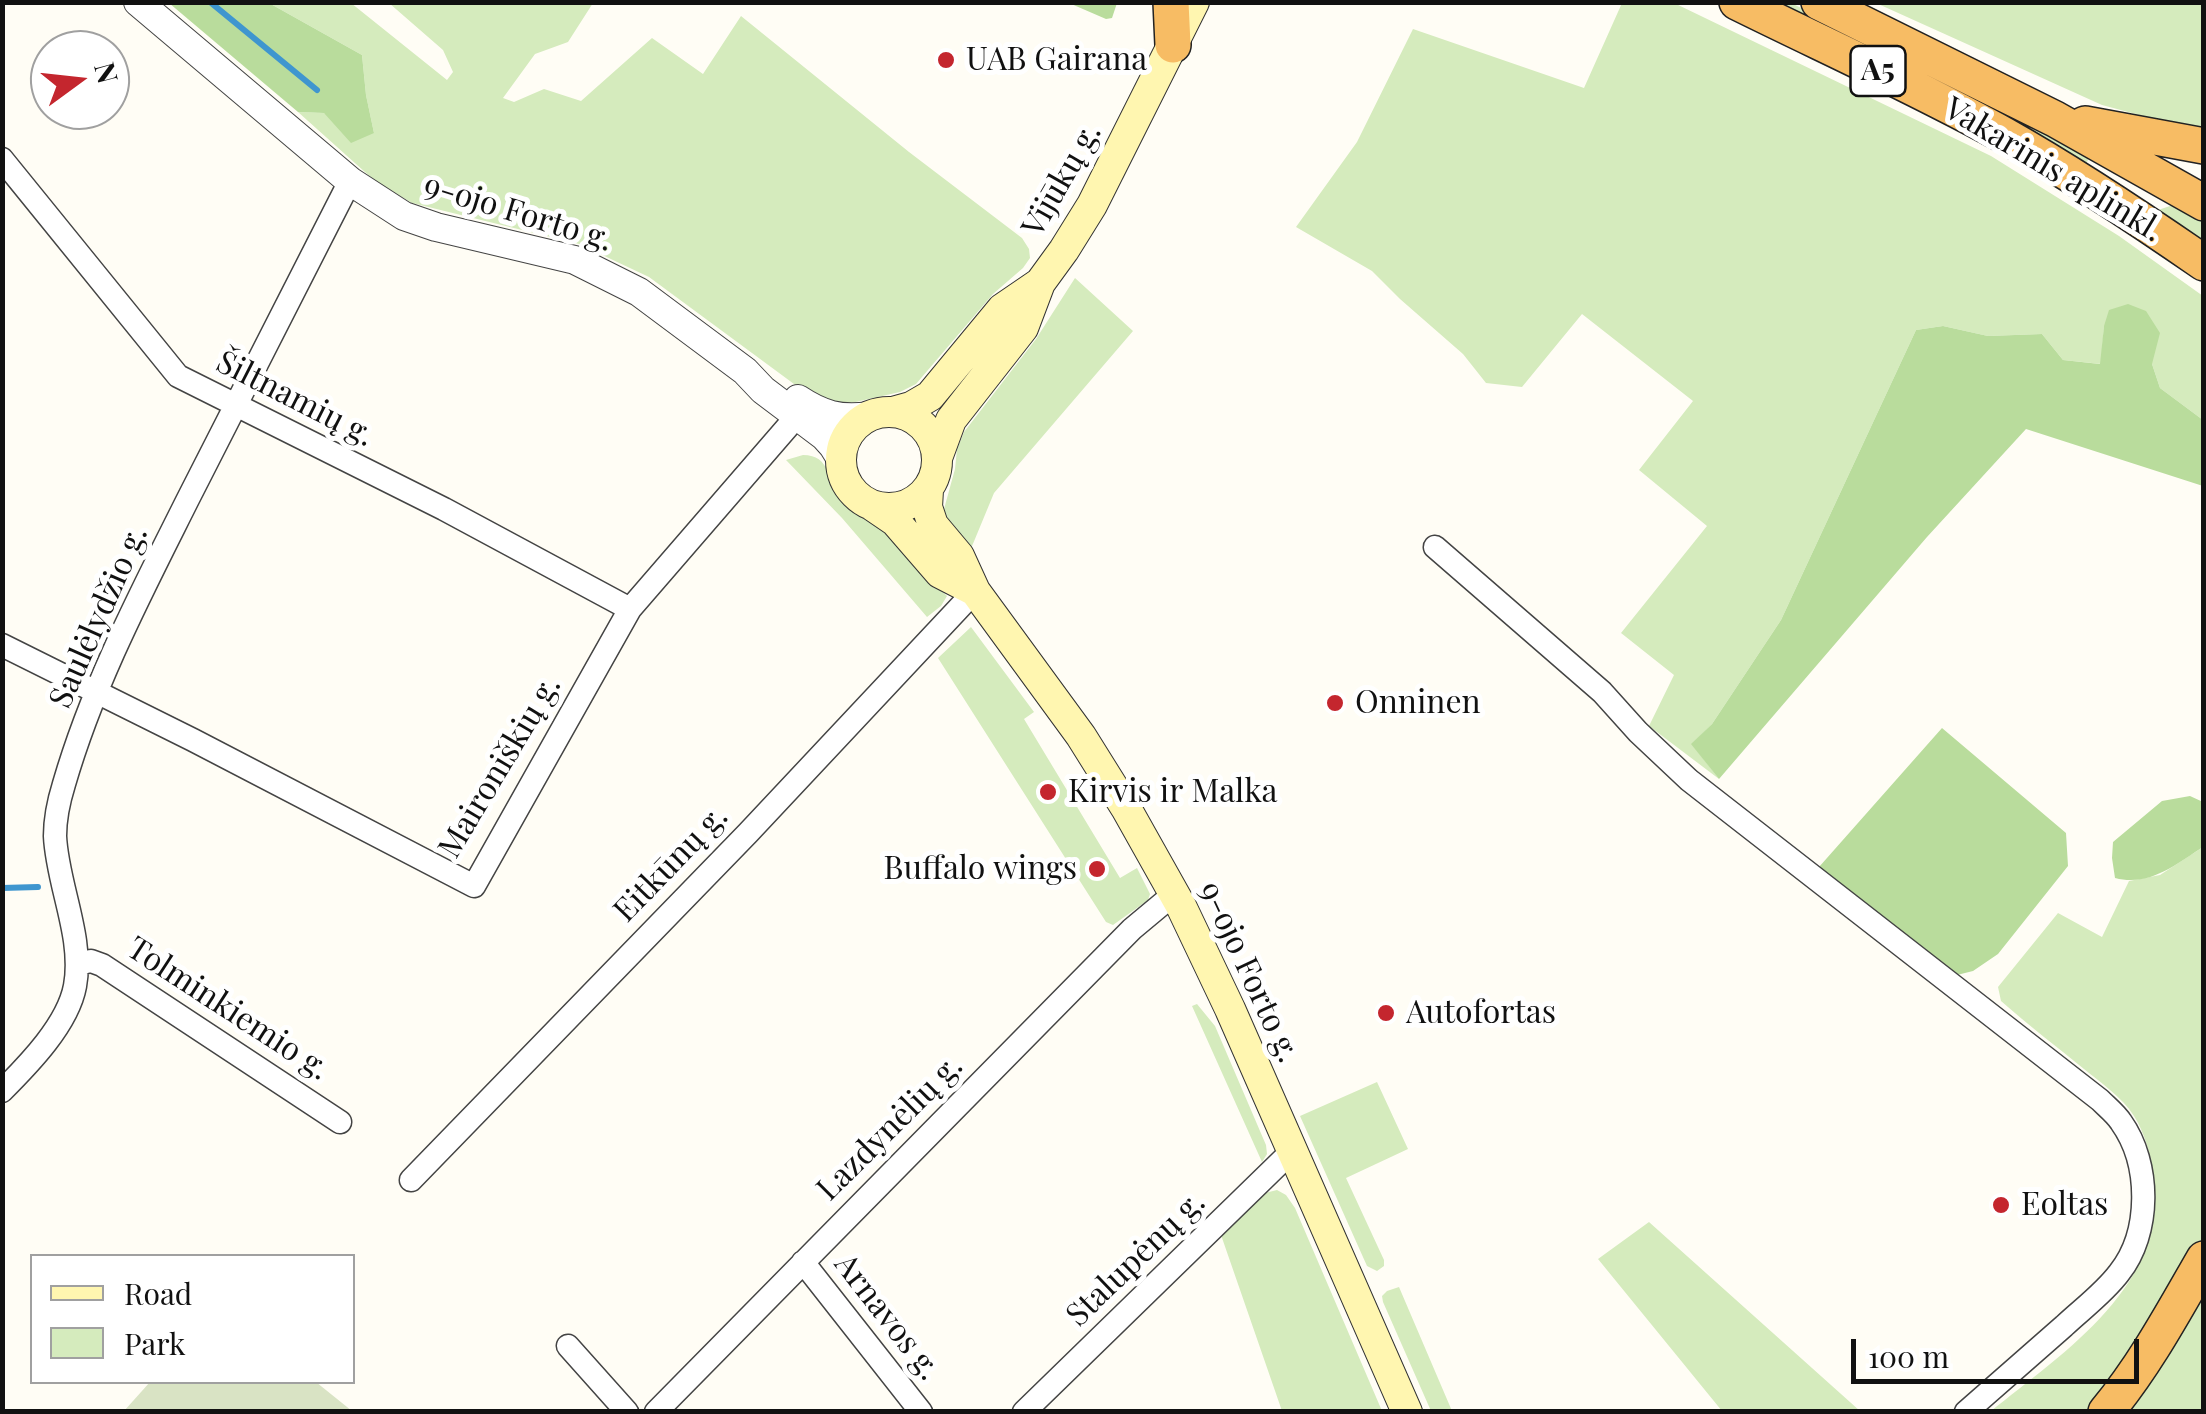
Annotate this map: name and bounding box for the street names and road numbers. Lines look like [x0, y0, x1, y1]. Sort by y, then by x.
road number: A5 [1850, 46, 1906, 96]
street label: Vakarinis aplinkl. [1937, 90, 2169, 250]
street label: Vijūkų g. [1014, 116, 1110, 244]
street label: 9-ojo Forto g. [419, 166, 617, 260]
street label: Šiltnamių g. [210, 343, 380, 455]
street label: Saulėlydžio g. [42, 520, 156, 714]
street label: Maironiškių g. [431, 669, 569, 865]
street label: Eitkūnų g. [606, 798, 736, 930]
street label: 9-ojo Forto g. [1190, 876, 1308, 1068]
street label: Tolminkiemio g. [120, 929, 336, 1089]
street label: Lazdynėlių g. [809, 1047, 971, 1209]
street label: Stalupėnų g. [1059, 1183, 1213, 1335]
street label: Arnavos g. [826, 1246, 948, 1388]

